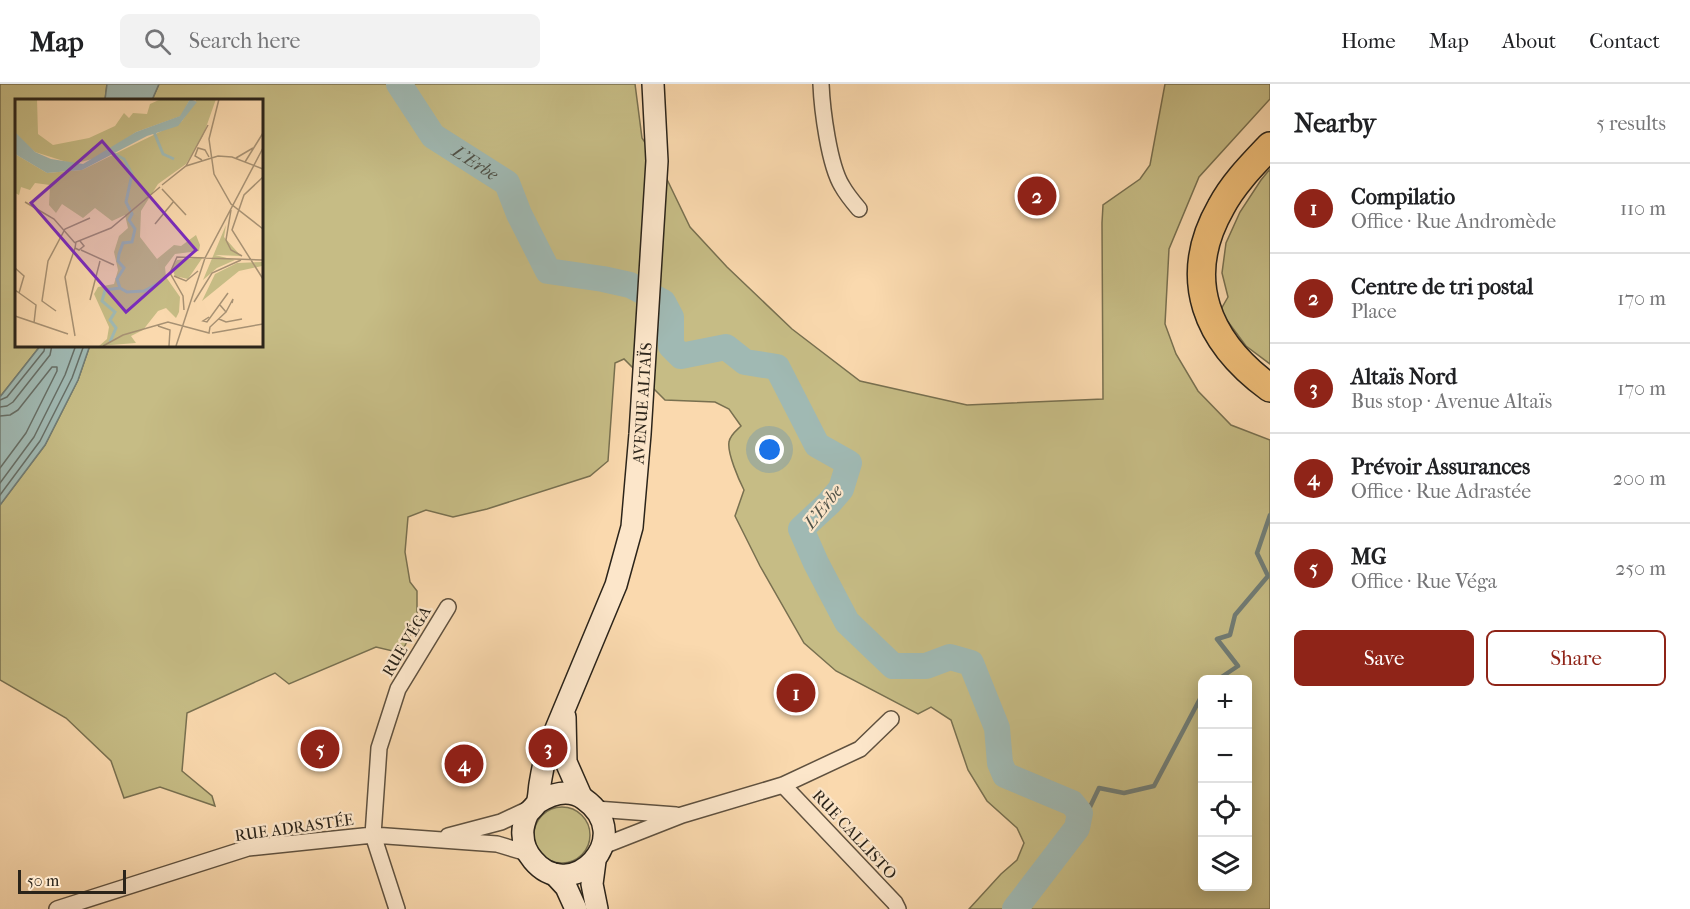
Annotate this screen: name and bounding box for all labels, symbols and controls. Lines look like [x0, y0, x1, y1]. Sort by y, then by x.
search box [120, 14, 540, 68]
text: Map [30, 25, 84, 58]
icon: search [141, 25, 174, 58]
text: Search here [189, 28, 300, 54]
text: Home [1341, 29, 1396, 53]
text: Map [1429, 29, 1469, 53]
text: About [1502, 29, 1556, 53]
text: Contact [1589, 29, 1660, 53]
inset map [15, 99, 262, 346]
text: Nearby [1294, 108, 1376, 139]
text: 5 results [1596, 112, 1666, 135]
water label: L'Erbe [447, 140, 502, 186]
pin: 2 [1018, 174, 1056, 218]
text: Compilatio [1351, 184, 1455, 210]
text: 1 [1310, 197, 1317, 220]
text: 110 m [1620, 197, 1666, 220]
text: Office · Rue Andromède [1351, 210, 1556, 233]
text: Centre de tri postal [1351, 274, 1533, 300]
text: 2 [1308, 287, 1319, 310]
text: 170 m [1617, 287, 1666, 310]
text: Place [1351, 300, 1397, 323]
street label: AVENUE ALTAÏS [628, 342, 656, 466]
text: Altaïs Nord [1351, 364, 1457, 390]
text: 3 [1309, 377, 1318, 400]
text: 170 m [1617, 377, 1666, 400]
text: Bus stop · Avenue Altaïs [1351, 390, 1552, 413]
your location [755, 435, 784, 464]
text: Prévoir Assurances [1351, 454, 1530, 480]
text: 4 [1308, 467, 1319, 490]
text: 200 m [1613, 467, 1666, 490]
text: Office · Rue Adrastée [1351, 480, 1531, 503]
water label: L'Erbe [798, 481, 848, 535]
text: MG [1351, 544, 1386, 570]
text: 5 [1309, 557, 1318, 580]
text: 250 m [1615, 557, 1666, 580]
text: Office · Rue Véga [1351, 570, 1497, 593]
street label: RUE VÉGA [377, 602, 435, 680]
button: Save [1294, 630, 1474, 686]
button: Share [1486, 630, 1666, 686]
pin: 1 [776, 670, 816, 716]
map controls [1198, 675, 1252, 891]
button: + [1198, 675, 1252, 729]
pin: 5 [300, 726, 340, 772]
pin: 3 [528, 726, 568, 770]
button: − [1198, 729, 1252, 783]
pin: 4 [444, 742, 484, 786]
button: locate [1198, 783, 1252, 837]
street label: RUE CALLISTO [808, 786, 901, 883]
street label: RUE ADRASTÉE [233, 809, 355, 845]
button: layers [1198, 837, 1252, 891]
scale bar [18, 867, 126, 894]
text: 50 m [27, 871, 59, 890]

